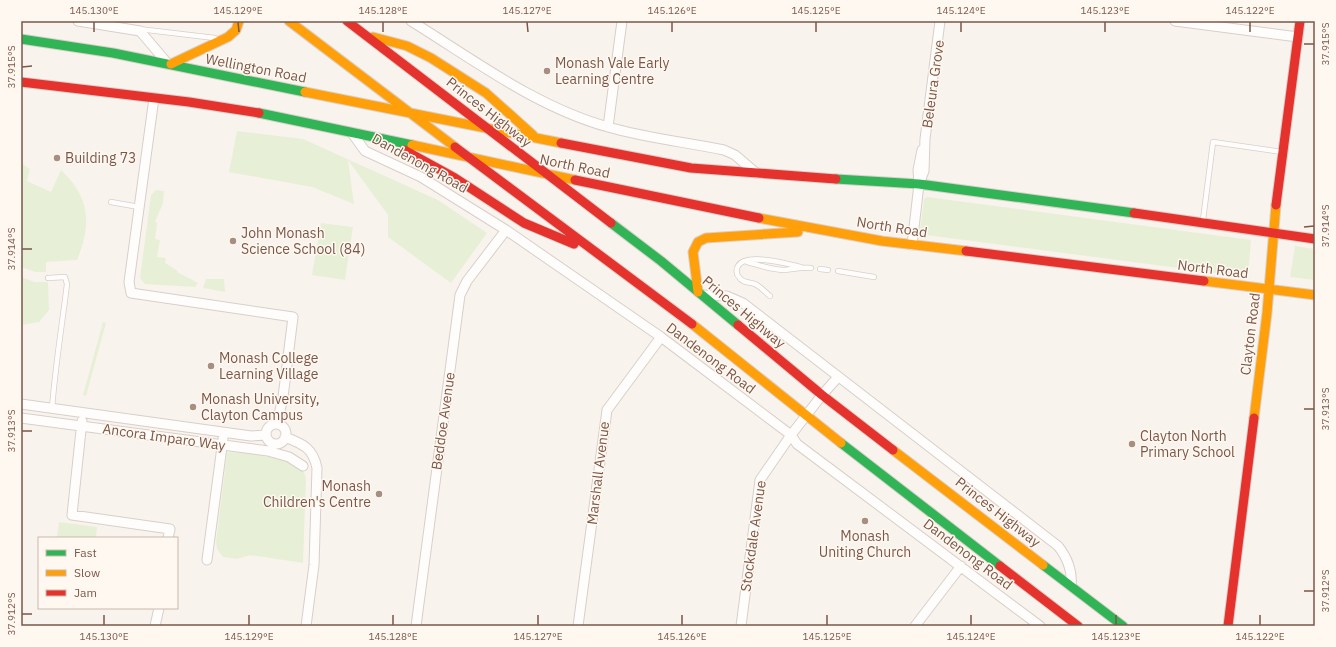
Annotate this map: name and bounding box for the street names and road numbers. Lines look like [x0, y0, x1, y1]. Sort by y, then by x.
street label: Beleura Grove [918, 38, 948, 129]
street label: Wellington Road [204, 49, 308, 87]
street label: Princes Highway [443, 73, 535, 151]
street label: Dandenong Road [369, 129, 471, 197]
street label: North Road [538, 150, 612, 182]
street label: North Road [855, 213, 929, 241]
street label: North Road [1177, 256, 1249, 282]
street label: Princes Highway [699, 272, 789, 352]
street label: Clayton Road [1236, 292, 1264, 376]
street label: Dandenong Road [663, 319, 759, 397]
street label: Beddoe Avenue [427, 371, 459, 471]
street label: Ancora Imparo Way [101, 419, 227, 455]
street label: Marshall Avenue [583, 420, 613, 526]
street label: Princes Highway [952, 473, 1044, 551]
street label: Stockdale Avenue [736, 479, 770, 593]
street label: Dandenong Road [920, 515, 1016, 593]

